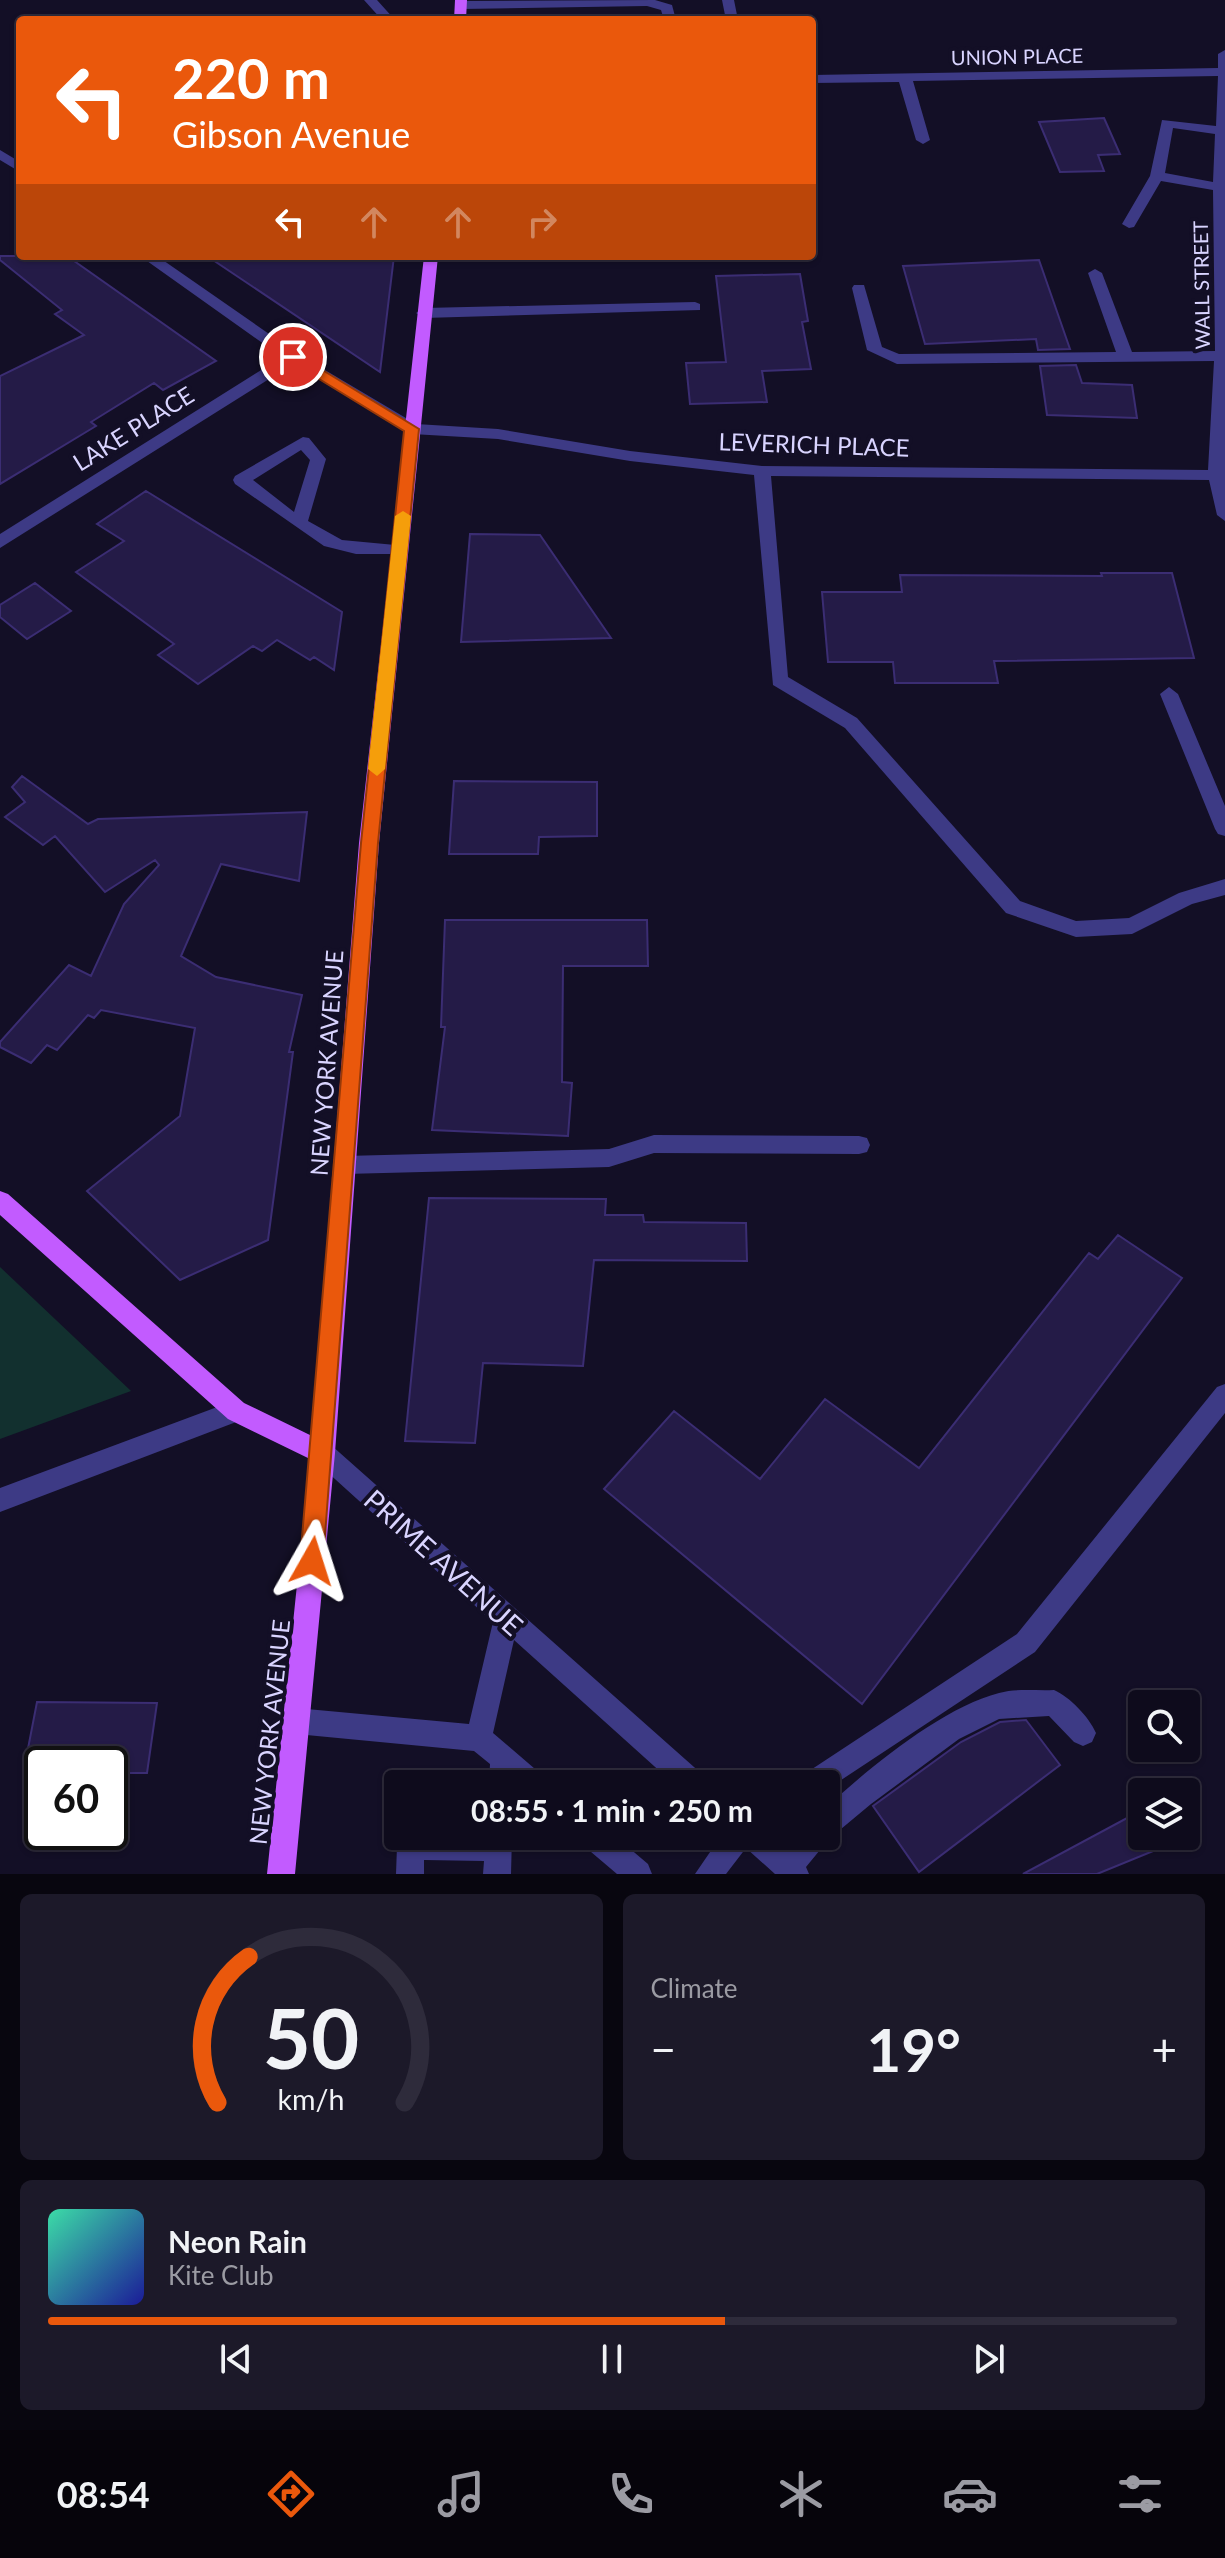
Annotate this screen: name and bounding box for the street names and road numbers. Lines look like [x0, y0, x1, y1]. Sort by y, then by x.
street label: UNION PLACE [951, 43, 1083, 69]
street label: WALL STREET [1188, 220, 1214, 349]
street label: LAKE PLACE [67, 379, 199, 477]
street label: LEVERICH PLACE [718, 426, 910, 462]
street label: NEW YORK AVENUE [304, 949, 348, 1177]
street label: PRIME AVENUE [358, 1482, 530, 1642]
street label: NEW YORK AVENUE [243, 1618, 295, 1846]

